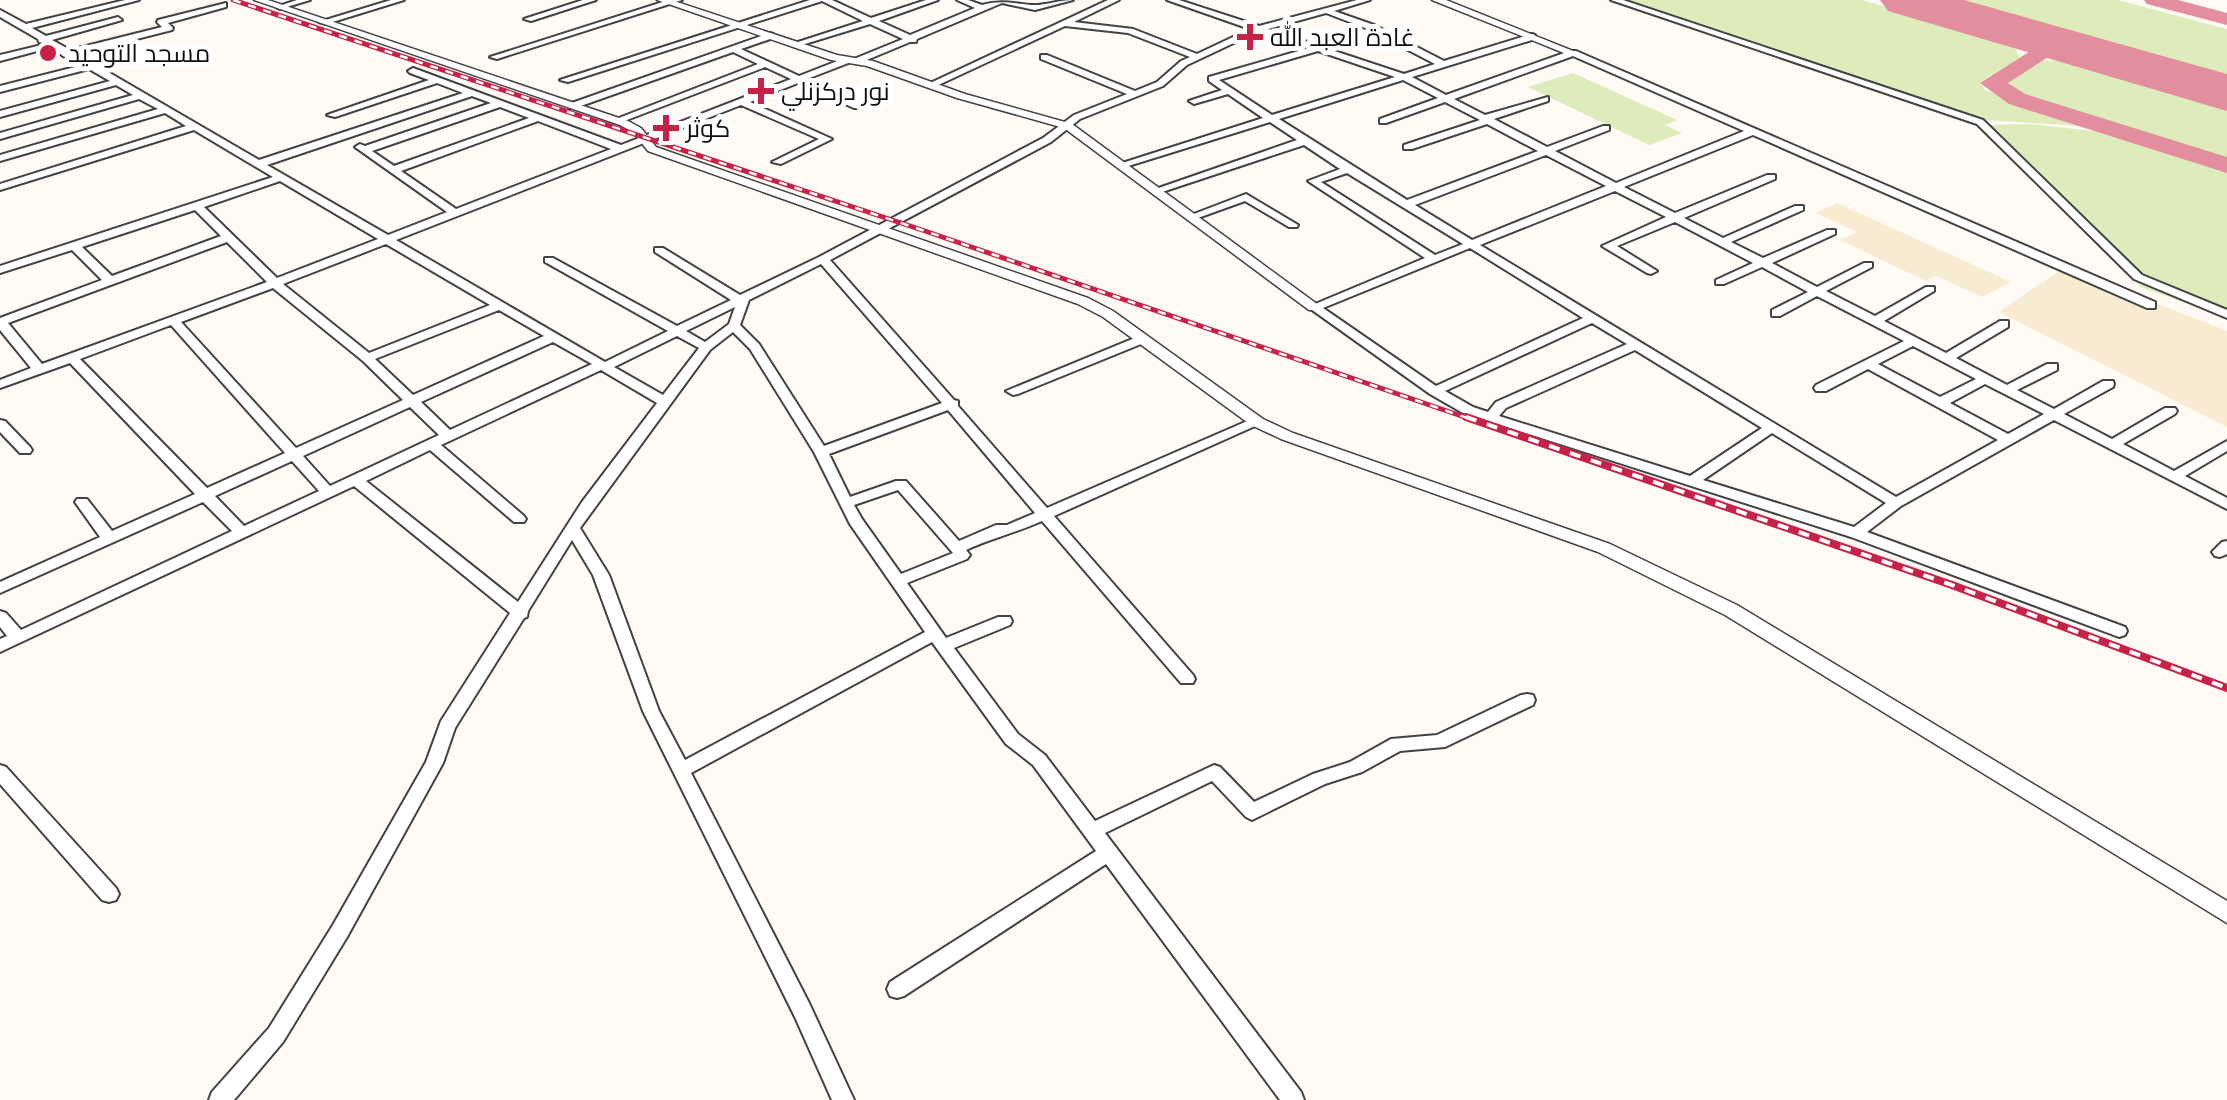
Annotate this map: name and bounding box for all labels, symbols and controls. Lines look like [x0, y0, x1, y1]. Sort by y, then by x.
place label: غادة العبد الله [1270, 21, 1415, 52]
marker: غادة العبد الله [1239, 26, 1261, 48]
place label: مسجد التوحيد [68, 39, 210, 68]
marker: مسجد التوحيد [37, 42, 59, 64]
place label: نور دركزنلي [781, 77, 890, 111]
marker: نور دركزنلي [750, 80, 772, 102]
place label: كوثر [684, 114, 730, 143]
marker: كوثر [655, 117, 677, 139]

